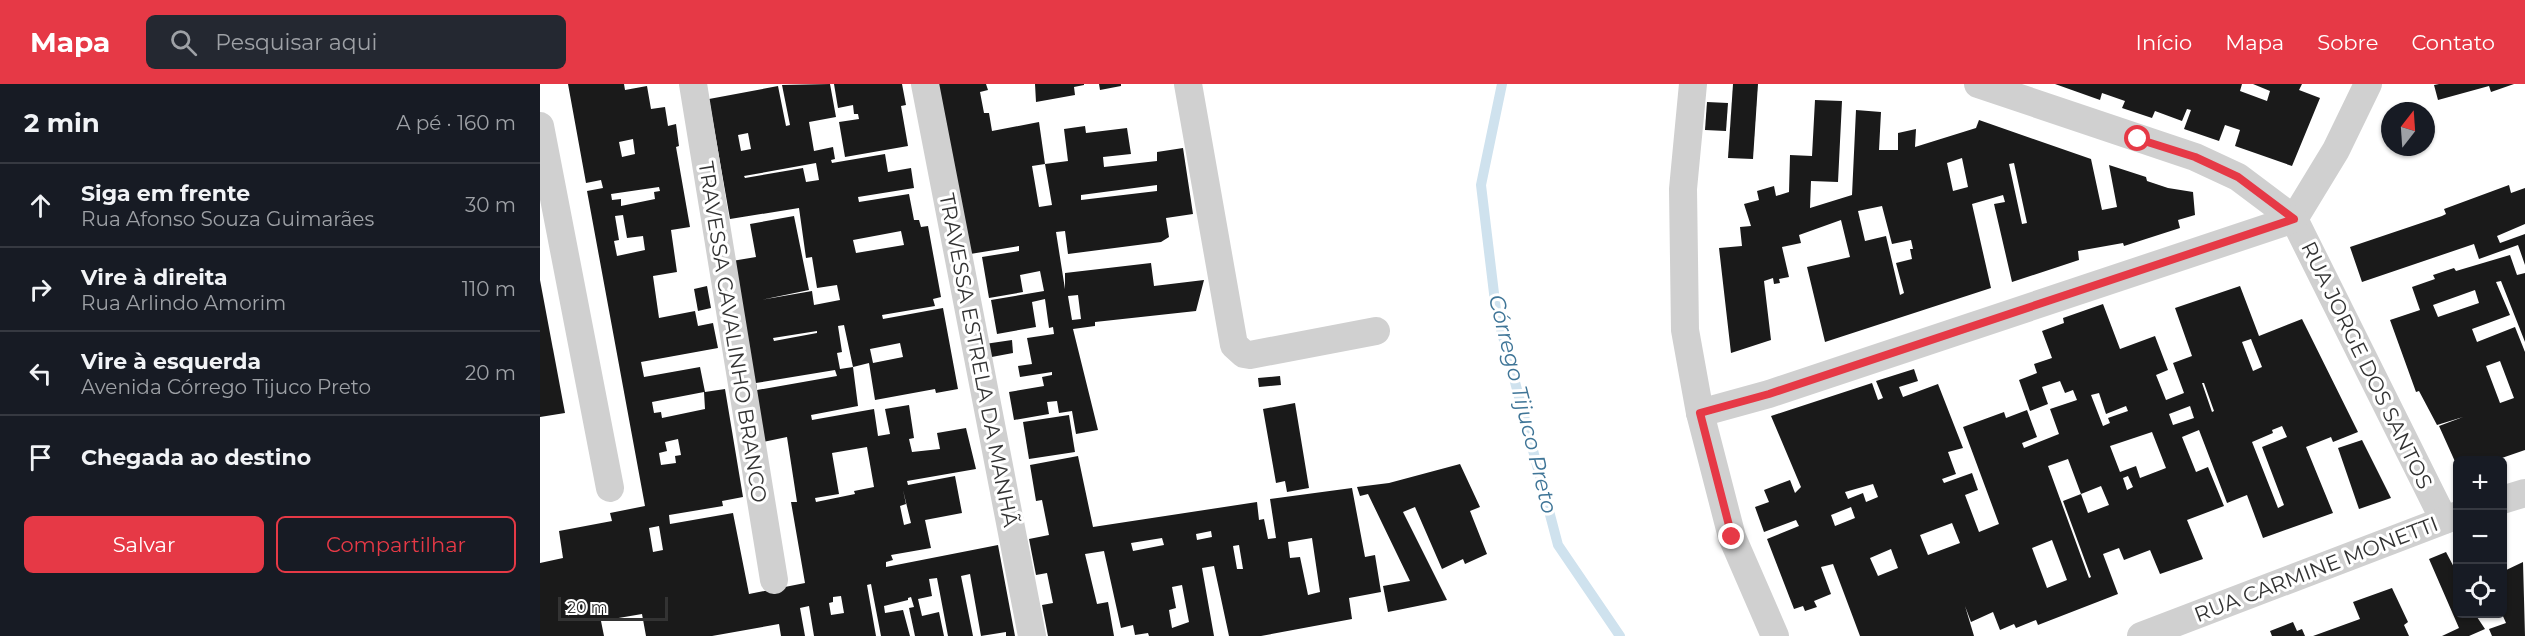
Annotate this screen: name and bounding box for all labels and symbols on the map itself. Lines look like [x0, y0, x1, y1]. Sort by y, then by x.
north arrow [2381, 102, 2435, 156]
route start [2124, 125, 2150, 151]
street label: TRAVESSA CAVALINHO BRANCO [694, 160, 772, 504]
street label: TRAVESSA ESTRELA DA MANHÃ [934, 191, 1024, 530]
street label: RUA JORGE DOS SANTOS [2296, 237, 2438, 493]
water label: Córrego Tijuco Preto [1483, 292, 1563, 516]
street label: RUA CARMINE MONETTI [2190, 511, 2442, 627]
route end [1718, 523, 1744, 549]
scale bar [558, 594, 668, 622]

